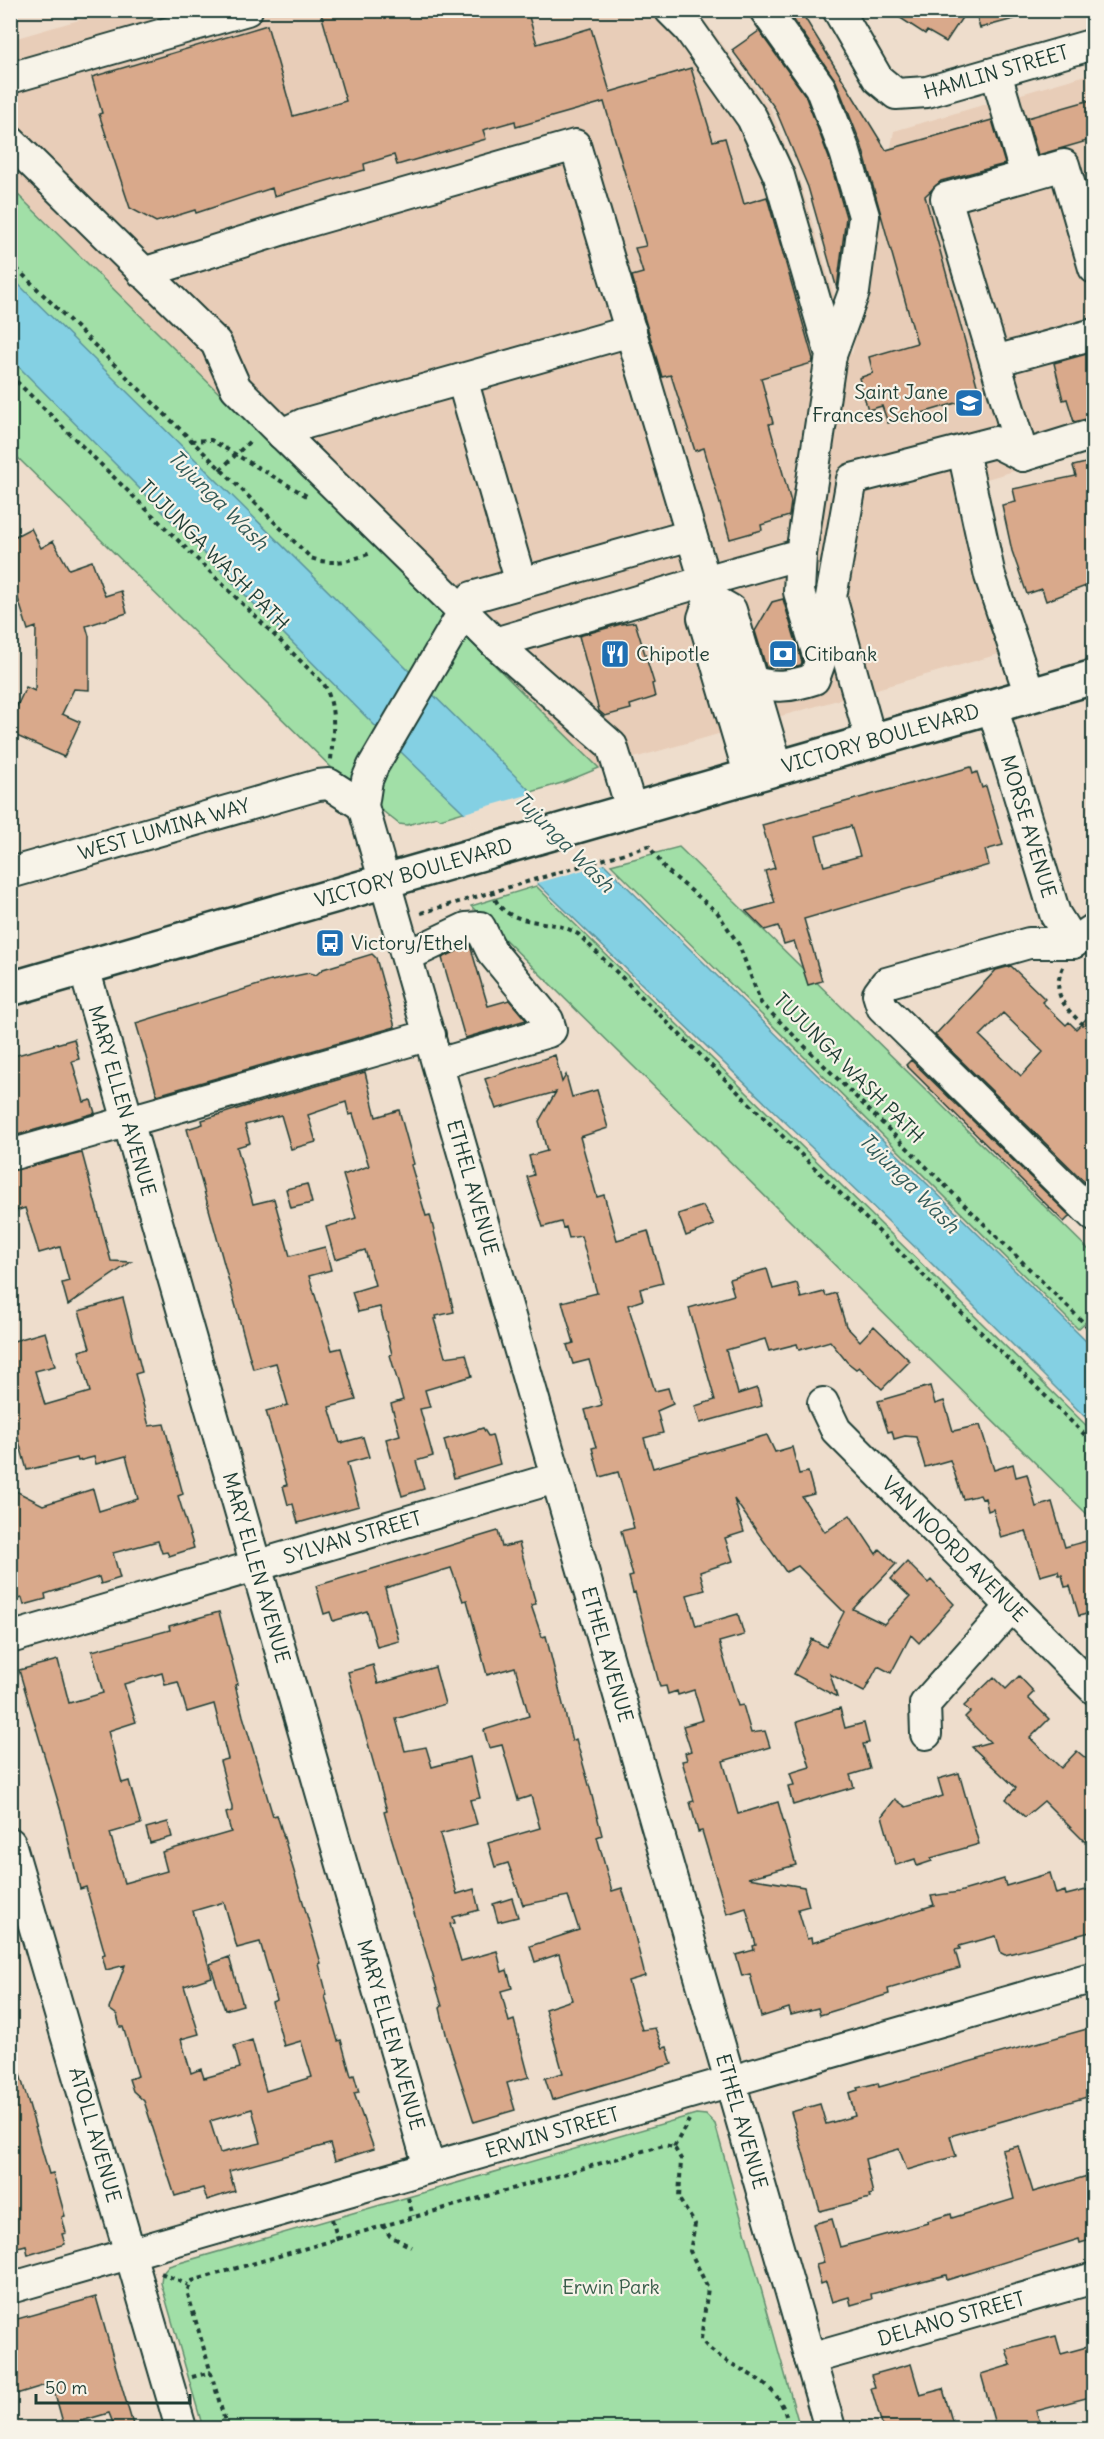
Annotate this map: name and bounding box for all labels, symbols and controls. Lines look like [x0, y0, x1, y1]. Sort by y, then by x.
street label: HAMLIN STREET [920, 39, 1071, 104]
place label: Saint Jane Frances School [812, 379, 948, 427]
school or university icon: Saint Jane Frances School [953, 387, 985, 419]
water label: Tujunga Wash [162, 444, 275, 556]
street label: TUJUNGA WASH PATH [134, 474, 295, 635]
restaurant icon: Chipotle [599, 638, 631, 670]
bank icon: Citibank [767, 638, 799, 670]
place label: Chipotle [636, 641, 710, 666]
place label: Citibank [804, 641, 877, 666]
street label: VICTORY BOULEVARD [779, 698, 982, 778]
street label: MORSE AVENUE [996, 752, 1062, 901]
water label: Tujunga Wash [508, 786, 621, 898]
street label: WEST LUMINA WAY [75, 792, 252, 865]
street label: VICTORY BOULEVARD [312, 832, 515, 913]
bus stop icon: Victory/Ethel [314, 927, 346, 959]
place label: Victory/Ethel [351, 930, 468, 955]
street label: TUJUNGA WASH PATH [769, 987, 930, 1148]
street label: MARY ELLEN AVENUE [83, 1002, 162, 1199]
street label: ETHEL AVENUE [442, 1117, 505, 1258]
water label: Tujunga Wash [853, 1127, 966, 1239]
street label: MARY ELLEN AVENUE [218, 1469, 296, 1666]
street label: VAN NOORD AVENUE [877, 1471, 1033, 1627]
street label: SYLVAN STREET [280, 1505, 425, 1569]
street label: ETHEL AVENUE [576, 1584, 639, 1725]
street label: MARY ELLEN AVENUE [352, 1936, 431, 2133]
street label: ETHEL AVENUE [711, 2051, 774, 2192]
street label: ATOLL AVENUE [64, 2064, 127, 2205]
street label: ERWIN STREET [482, 2101, 622, 2163]
park label: Erwin Park [562, 2274, 660, 2299]
street label: DELANO STREET [875, 2285, 1028, 2351]
scale bar [36, 2367, 190, 2405]
text: 50 m [45, 2376, 87, 2399]

